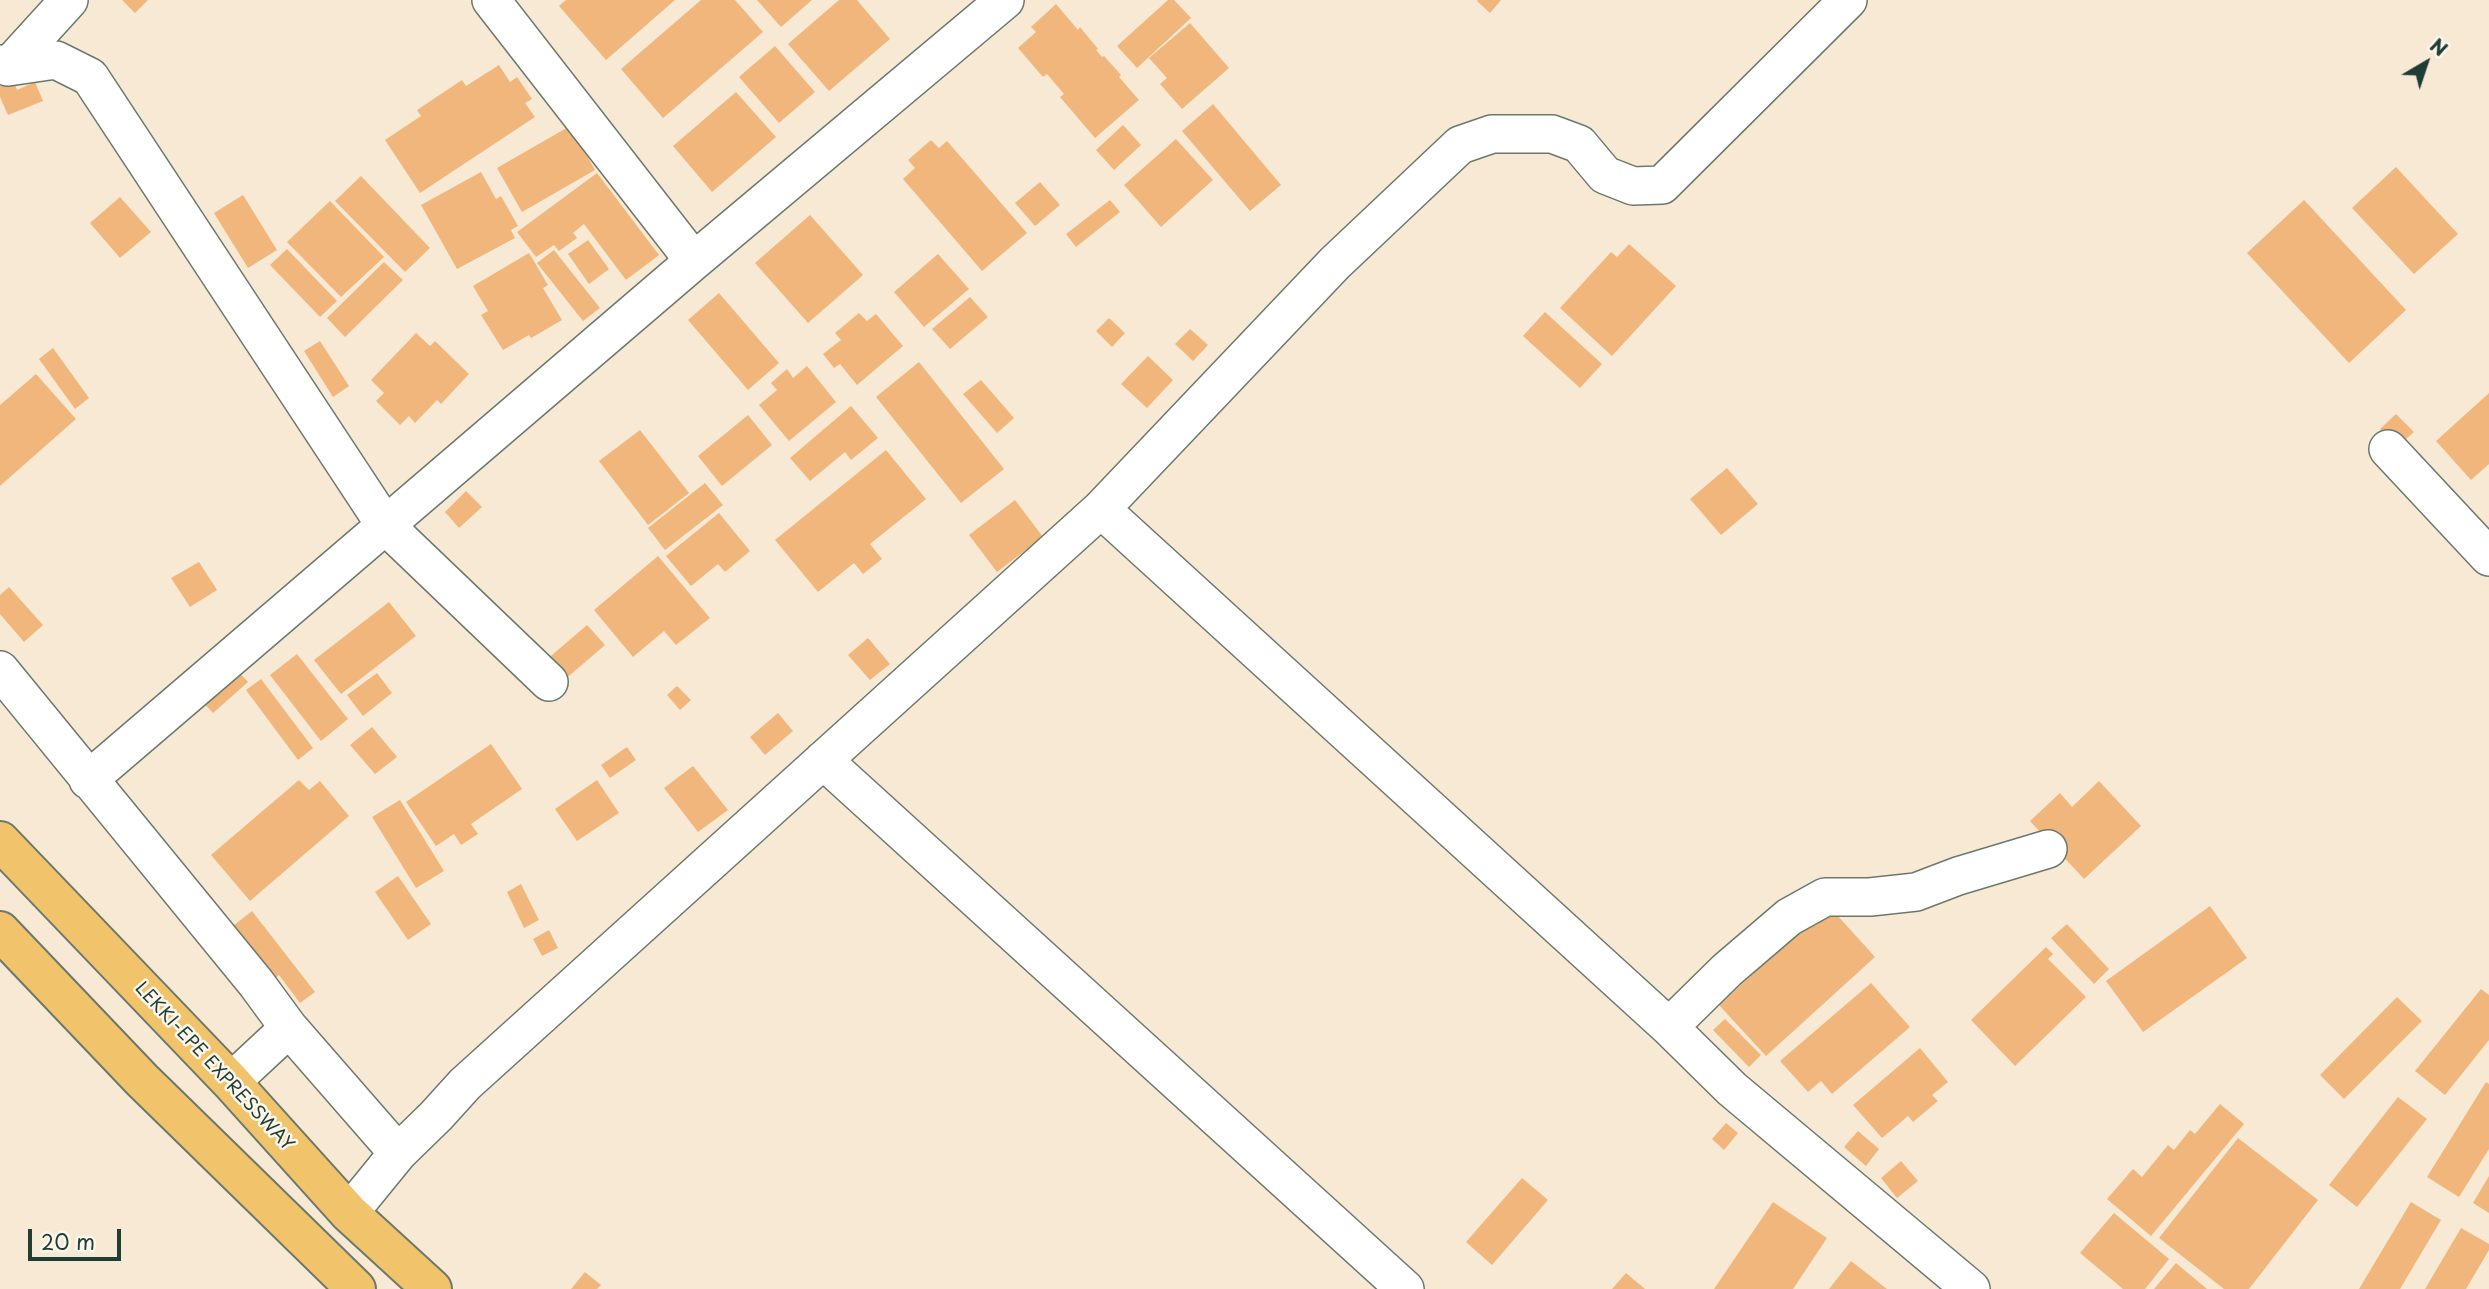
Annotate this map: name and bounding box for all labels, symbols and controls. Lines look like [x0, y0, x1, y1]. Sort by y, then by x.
north arrow [2391, 28, 2461, 98]
text: N [2425, 31, 2454, 62]
street label: LEKKI-EPE EXPRESSWAY [130, 978, 298, 1156]
scale bar [32, 1216, 124, 1260]
text: 20 m [41, 1225, 95, 1257]

